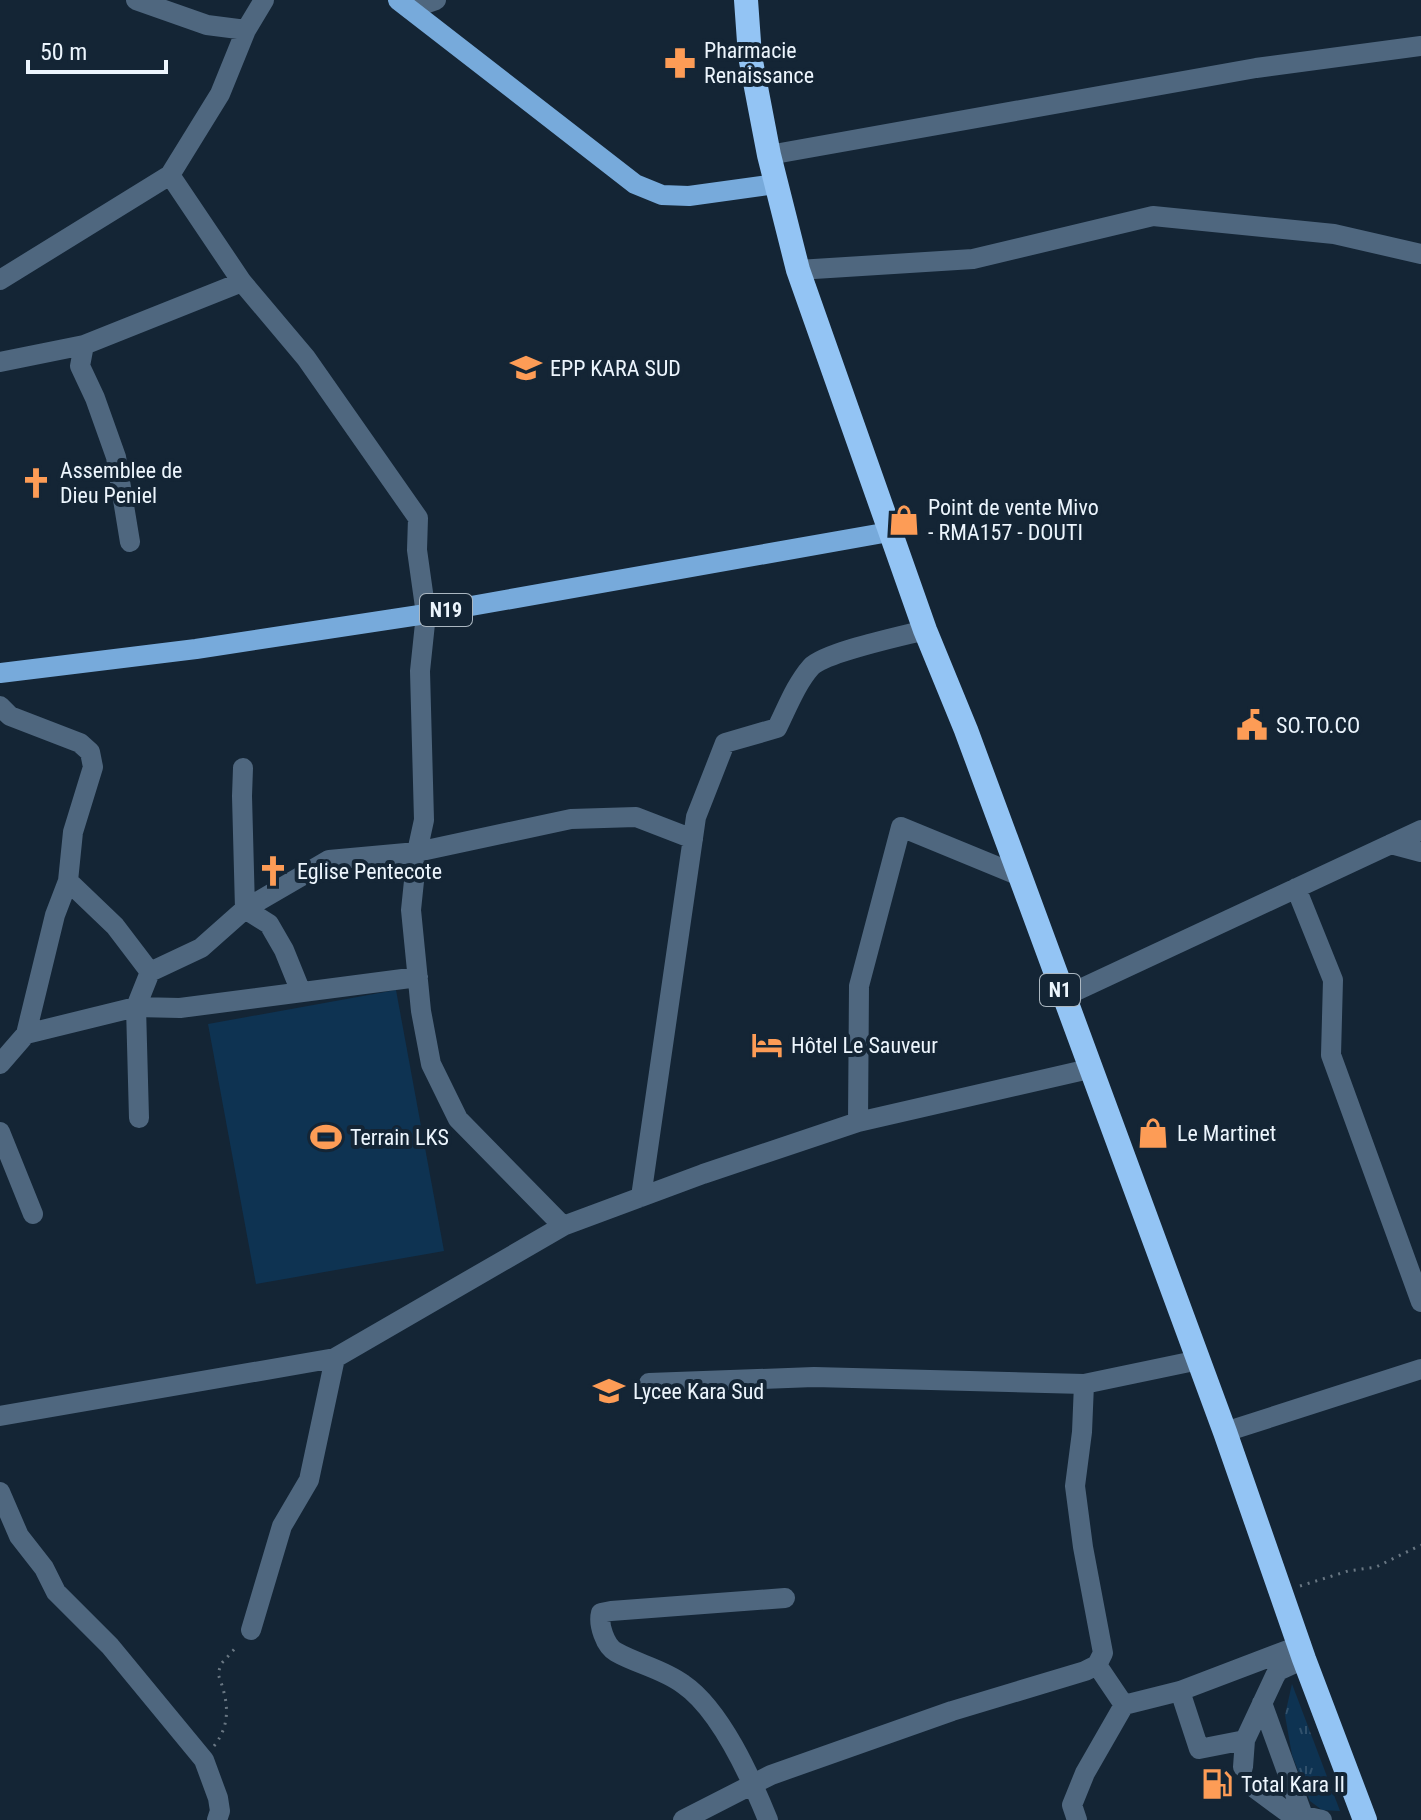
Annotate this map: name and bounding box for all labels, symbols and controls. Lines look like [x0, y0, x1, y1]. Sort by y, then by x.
scale bar [28, 24, 166, 74]
text: 50 m [40, 38, 87, 66]
place label: Pharmacie Renaissance [704, 38, 814, 88]
pharmacy icon: Pharmacie Renaissance [663, 46, 697, 80]
school or university icon: EPP KARA SUD [509, 351, 543, 385]
place label: EPP KARA SUD [550, 356, 681, 381]
place label: Assemblee de Dieu Peniel [60, 458, 182, 508]
church icon: Assemblee de Dieu Peniel [19, 466, 53, 500]
place label: Point de vente Mivo - RMA157 - DOUTI [928, 495, 1099, 545]
shop icon: Point de vente Mivo - RMA157 - DOUTI [887, 503, 921, 537]
road number: N19 [420, 594, 472, 626]
public building icon: SO.TO.CO [1235, 708, 1269, 742]
place label: SO.TO.CO [1276, 713, 1360, 738]
church icon: Eglise Pentecote [256, 854, 290, 888]
place label: Eglise Pentecote [297, 859, 442, 884]
road number: N1 [1040, 974, 1080, 1006]
hotel icon: Hôtel Le Sauveur [750, 1028, 784, 1062]
place label: Hôtel Le Sauveur [791, 1033, 938, 1058]
shop icon: Le Martinet [1136, 1116, 1170, 1150]
sports icon: Terrain LKS [309, 1120, 343, 1154]
place label: Le Martinet [1177, 1121, 1276, 1146]
place label: Terrain LKS [350, 1125, 449, 1150]
school or university icon: Lycee Kara Sud [592, 1374, 626, 1408]
place label: Lycee Kara Sud [633, 1379, 764, 1404]
fuel station icon: Total Kara II [1200, 1767, 1234, 1801]
place label: Total Kara II [1241, 1772, 1345, 1797]

